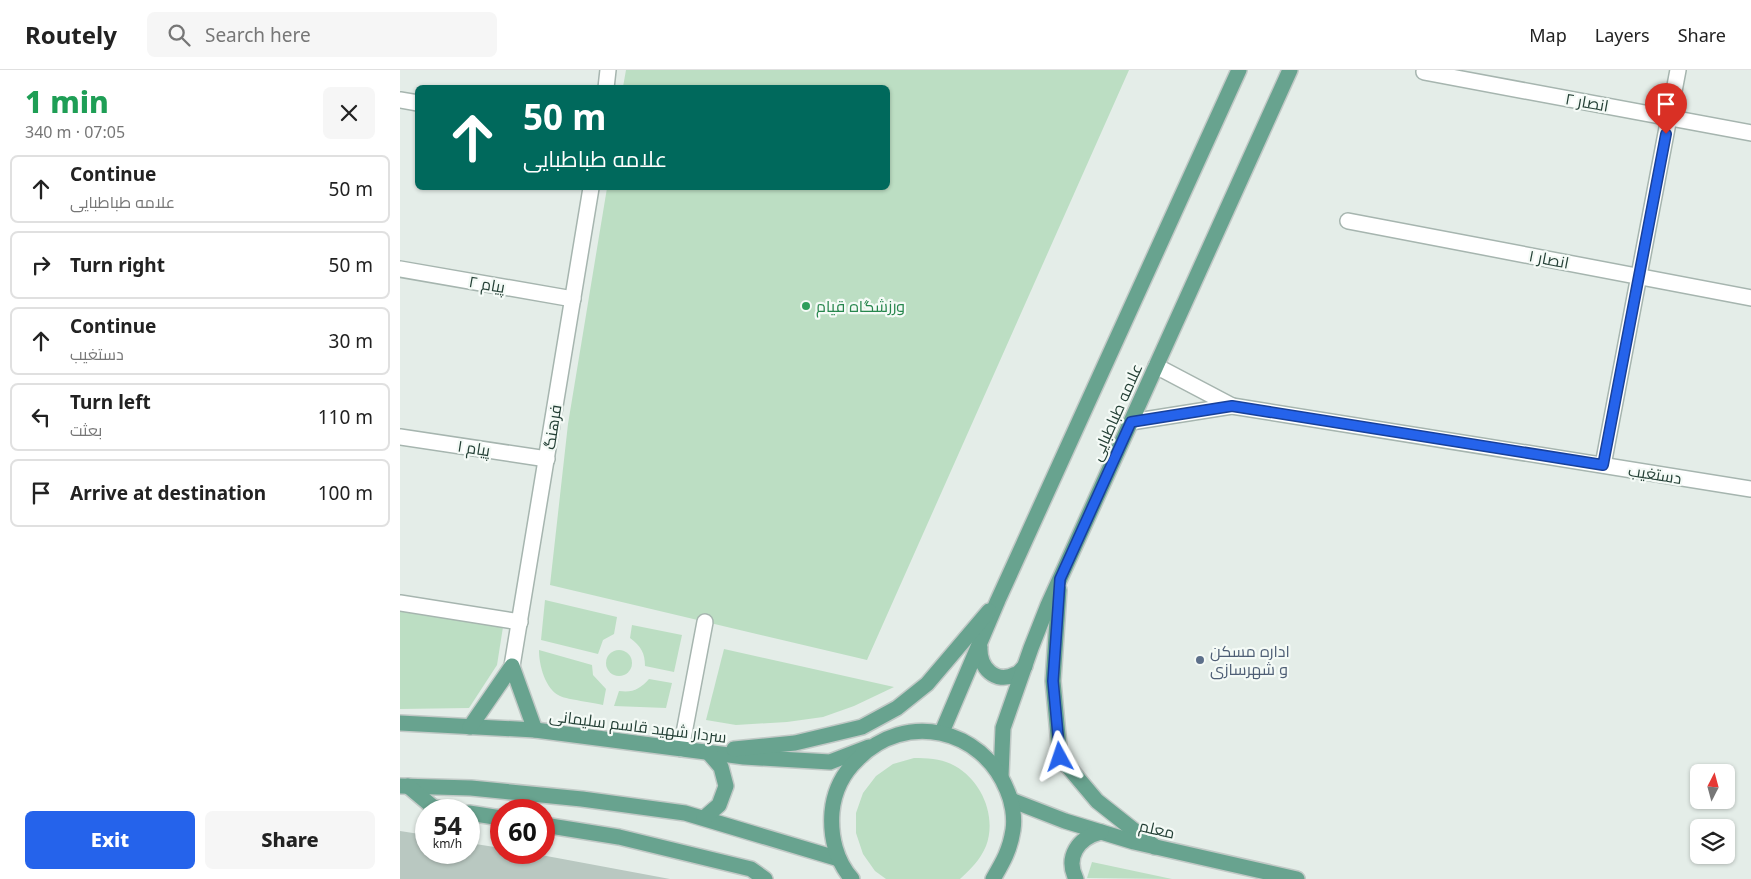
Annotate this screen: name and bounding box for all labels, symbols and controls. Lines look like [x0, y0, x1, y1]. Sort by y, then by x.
search box [147, 12, 497, 57]
text: Routely [25, 18, 117, 51]
icon: search [165, 21, 193, 49]
text: Search here [205, 22, 311, 48]
text: Map [1529, 23, 1567, 47]
text: Layers [1595, 23, 1650, 47]
text: Share [1678, 23, 1726, 47]
text: 1 min [25, 81, 109, 122]
pin [1645, 83, 1687, 134]
button: close [323, 87, 375, 139]
street label: انصار ۲ [1564, 87, 1610, 117]
icon: arrive [1652, 90, 1680, 118]
text: 50 m [523, 93, 606, 140]
icon: ahead [440, 105, 505, 170]
text: 340 m · 07:05 [25, 121, 125, 143]
text: علامه طباطبایی [523, 143, 667, 173]
text: Continue [70, 161, 156, 187]
icon: ahead [27, 175, 55, 203]
text: 50 m [329, 176, 373, 202]
text: علامه طباطبایی [70, 191, 175, 213]
street label: انصار ۱ [1527, 244, 1571, 274]
icon: right [27, 251, 55, 279]
text: Turn right [70, 252, 165, 278]
text: 50 m [329, 252, 373, 278]
street label: پیام ۲ [467, 270, 508, 299]
place label: ورزشگاه قیام [816, 295, 905, 318]
marker: ورزشگاه قیام [800, 300, 812, 312]
text: Continue [70, 313, 156, 339]
icon: ahead [27, 327, 55, 355]
text: 30 m [329, 328, 373, 354]
text: دستغیب [70, 343, 124, 365]
street label: علامه طباطبایی [1085, 360, 1147, 464]
text: Turn left [70, 389, 151, 415]
icon: left [27, 403, 55, 431]
street label: فرهنگ [538, 403, 566, 451]
text: 110 m [318, 404, 373, 430]
text: بعثت [70, 419, 102, 441]
street label: پیام ۱ [456, 435, 493, 463]
street label: دستغیب [1627, 459, 1683, 489]
icon: arrive [27, 479, 55, 507]
text: Arrive at destination [70, 480, 266, 506]
text: 100 m [318, 480, 373, 506]
place label: اداره مسکن و شهرسازی [1210, 640, 1290, 680]
marker: اداره مسکن و شهرسازی [1194, 654, 1206, 666]
street label: سردار شهید قاسم سلیمانی [548, 704, 728, 749]
position arrow [1033, 730, 1085, 782]
north arrow [1690, 764, 1735, 809]
map controls [1690, 764, 1735, 864]
speed limit sign: 60 [490, 799, 555, 864]
text: 54 [433, 808, 462, 842]
button: Exit [25, 811, 195, 869]
button: Share [205, 811, 375, 869]
street label: معلم [1137, 814, 1177, 845]
button: layers [1690, 819, 1735, 864]
text: km/h [433, 835, 462, 852]

